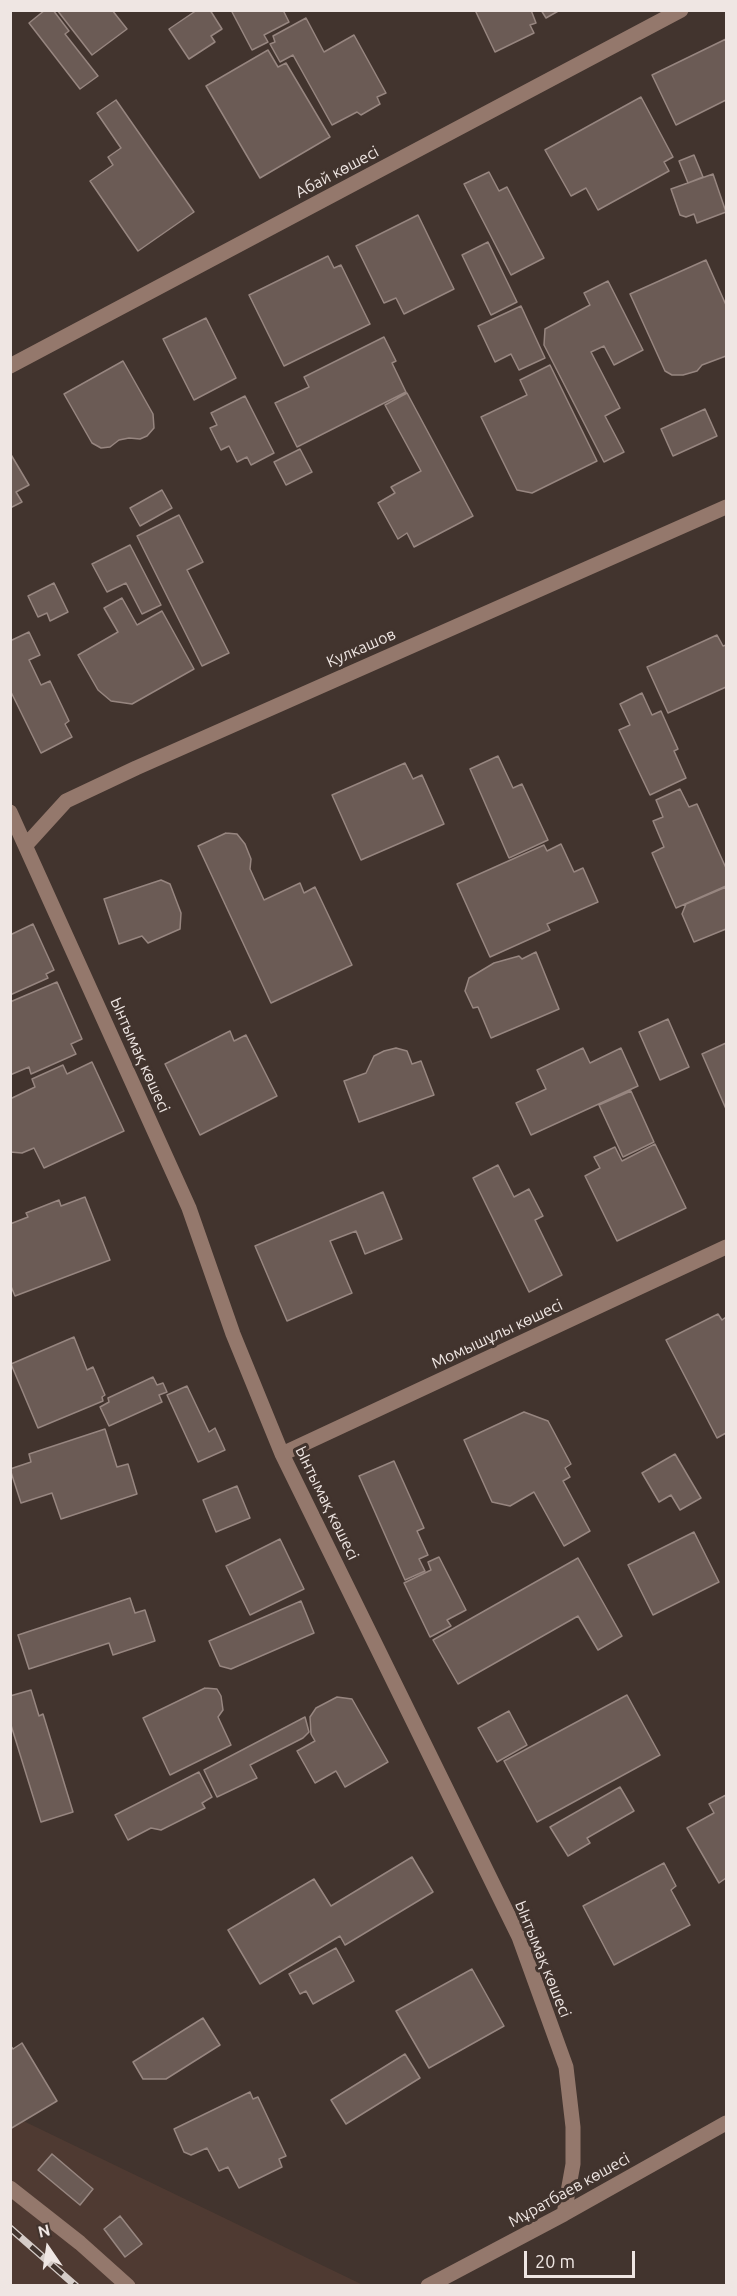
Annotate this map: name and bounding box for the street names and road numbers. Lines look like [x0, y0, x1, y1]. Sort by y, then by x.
street label: Абай көшесі [292, 142, 382, 202]
street label: Кулкашов [323, 624, 399, 672]
street label: Ынтымақ көшесі [106, 994, 174, 1116]
street label: Момышұлы көшесі [428, 1295, 566, 1373]
street label: Ынтымақ көшесі [291, 1443, 363, 1563]
street label: Ынтымақ көшесі [511, 1898, 575, 2020]
street label: Мұратбаев көшесі [505, 2149, 633, 2231]

